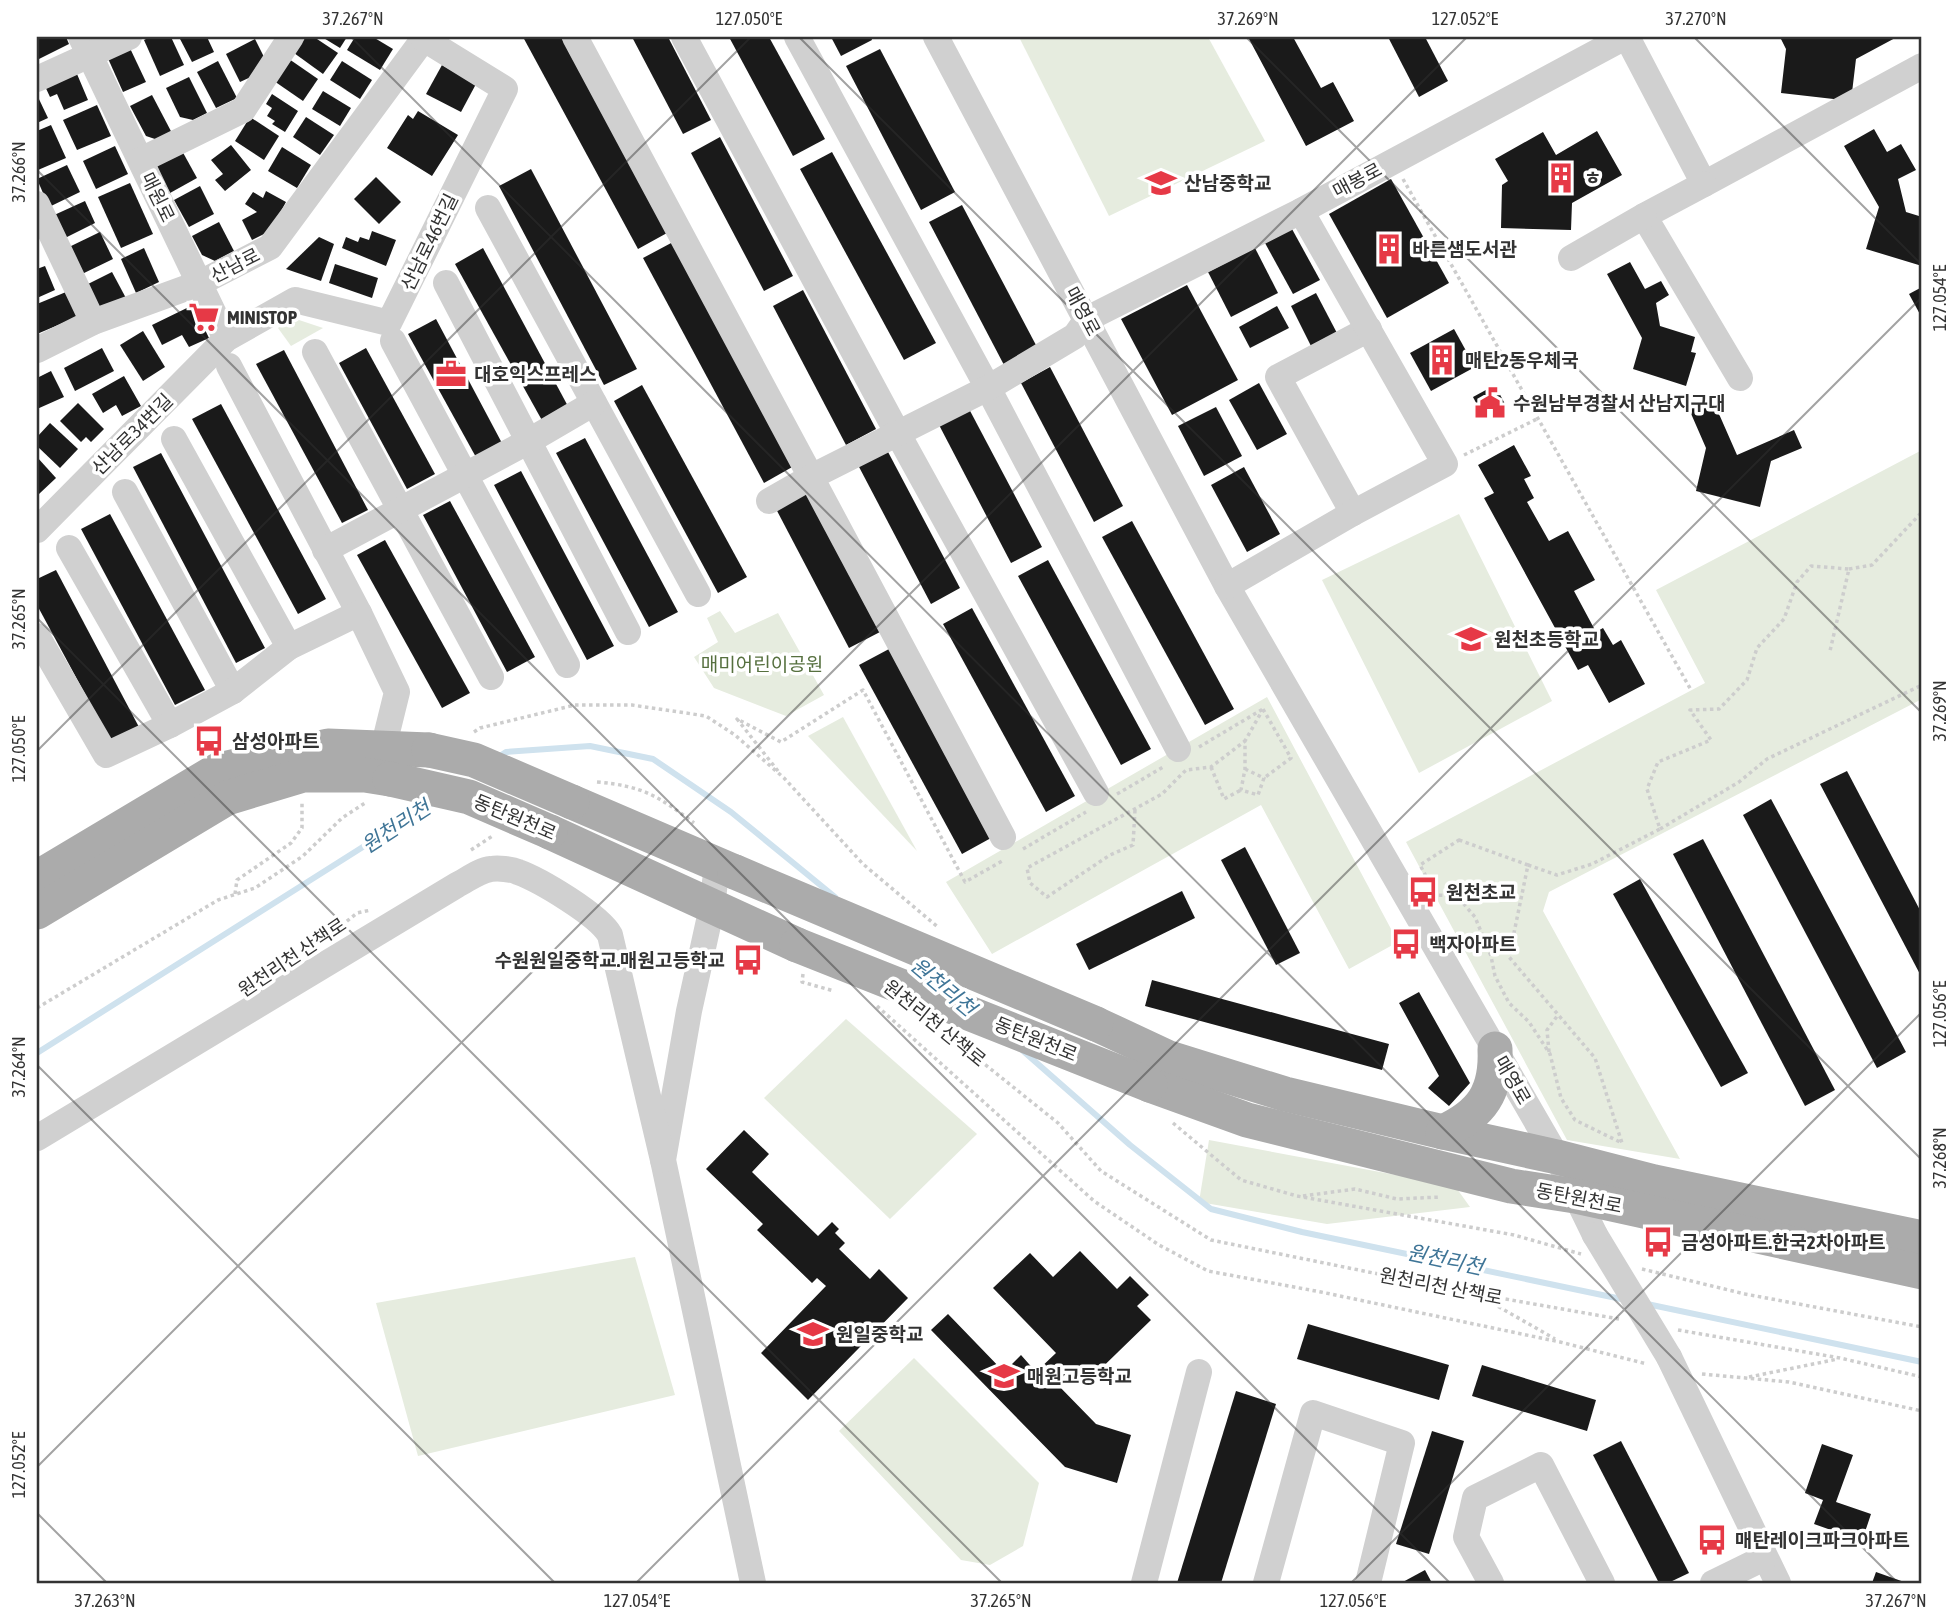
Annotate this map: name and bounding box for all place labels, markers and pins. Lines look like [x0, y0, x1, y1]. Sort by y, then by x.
building icon: ㅎ [1544, 161, 1578, 195]
school or university icon: 산남중학교 [1144, 166, 1178, 200]
place label: ㅎ [1584, 167, 1601, 189]
place label: 산남중학교 [1184, 172, 1271, 194]
building icon: 바른샘도서관 [1372, 232, 1406, 266]
place label: 바른샘도서관 [1412, 238, 1517, 260]
supermarket icon: MINISTOP [187, 300, 221, 334]
place label: MINISTOP [227, 306, 298, 328]
building icon: 매탄2동우체국 [1425, 343, 1459, 377]
place label: 매탄2동우체국 [1465, 349, 1579, 371]
office icon: 대호익스프레스 [434, 357, 468, 391]
place label: 대호익스프레스 [474, 363, 596, 385]
public building icon: 수원남부경찰서 산남지구대 [1473, 386, 1507, 420]
place label: 수원남부경찰서 산남지구대 [1513, 392, 1725, 414]
school or university icon: 원천초등학교 [1454, 622, 1488, 656]
place label: 원천초등학교 [1494, 628, 1599, 650]
bus stop icon: 삼성아파트 [192, 724, 226, 758]
place label: 삼성아파트 [232, 730, 319, 752]
bus stop icon: 원천초교 [1406, 875, 1440, 909]
place label: 원천초교 [1446, 881, 1516, 903]
bus stop icon: 백자아파트 [1389, 927, 1423, 961]
place label: 백자아파트 [1429, 933, 1516, 955]
bus stop icon: 수원원일중학교.매원고등학교 [731, 943, 765, 977]
place label: 수원원일중학교.매원고등학교 [494, 949, 725, 971]
bus stop icon: 금성아파트.한국2차아파트 [1641, 1225, 1675, 1259]
place label: 금성아파트.한국2차아파트 [1681, 1231, 1886, 1253]
school or university icon: 원일중학교 [796, 1317, 830, 1351]
place label: 원일중학교 [836, 1323, 923, 1345]
school or university icon: 매원고등학교 [987, 1359, 1021, 1393]
place label: 매원고등학교 [1027, 1365, 1132, 1387]
bus stop icon: 매탄레이크파크아파트 [1695, 1523, 1729, 1557]
place label: 매탄레이크파크아파트 [1735, 1529, 1910, 1551]

